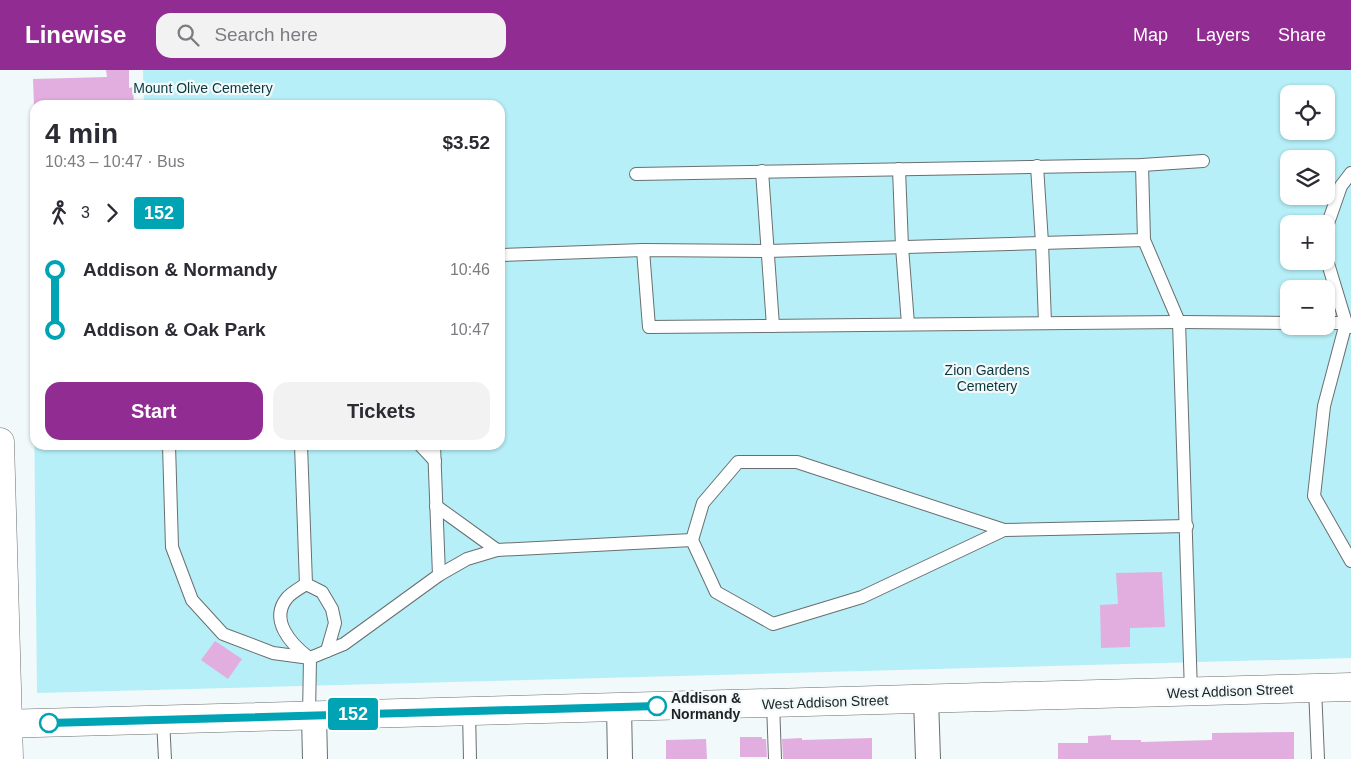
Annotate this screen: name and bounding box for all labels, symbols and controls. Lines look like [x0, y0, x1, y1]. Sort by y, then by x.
search box [156, 13, 506, 58]
text: Linewise [25, 21, 126, 48]
icon: search [174, 21, 202, 49]
text: Search here [214, 24, 318, 45]
text: Map [1133, 25, 1168, 45]
text: Layers [1196, 25, 1250, 45]
text: Share [1278, 25, 1326, 45]
park label: Mount Olive Cemetery [133, 80, 273, 96]
map controls [1280, 85, 1335, 335]
button: locate [1280, 85, 1335, 140]
text: 4 min [45, 118, 118, 149]
text: $3.52 [442, 132, 490, 153]
button: layers [1280, 150, 1335, 205]
text: 10:43 – 10:47 · Bus [45, 153, 185, 170]
icon: walk [45, 199, 73, 227]
icon: forward [98, 199, 126, 227]
text: 152 [144, 203, 174, 223]
text: 3 [81, 204, 90, 221]
button: + [1280, 215, 1335, 270]
text: Addison & Normandy [83, 259, 277, 280]
text: 10:46 [450, 261, 490, 278]
button: − [1280, 280, 1335, 335]
text: Addison & Oak Park [83, 319, 266, 340]
text: 10:47 [450, 321, 490, 338]
park label: Zion Gardens Cemetery [945, 362, 1029, 394]
button: Start [45, 382, 263, 440]
button: Tickets [273, 382, 490, 440]
street label: West Addison Street [1166, 681, 1294, 701]
place label: Addison & Normandy [671, 690, 741, 722]
street label: West Addison Street [761, 692, 889, 712]
marker: Addison & Normandy [647, 696, 667, 716]
line badge: 152 [324, 698, 382, 730]
text: 152 [338, 704, 368, 724]
unlabelled marker [39, 713, 59, 733]

